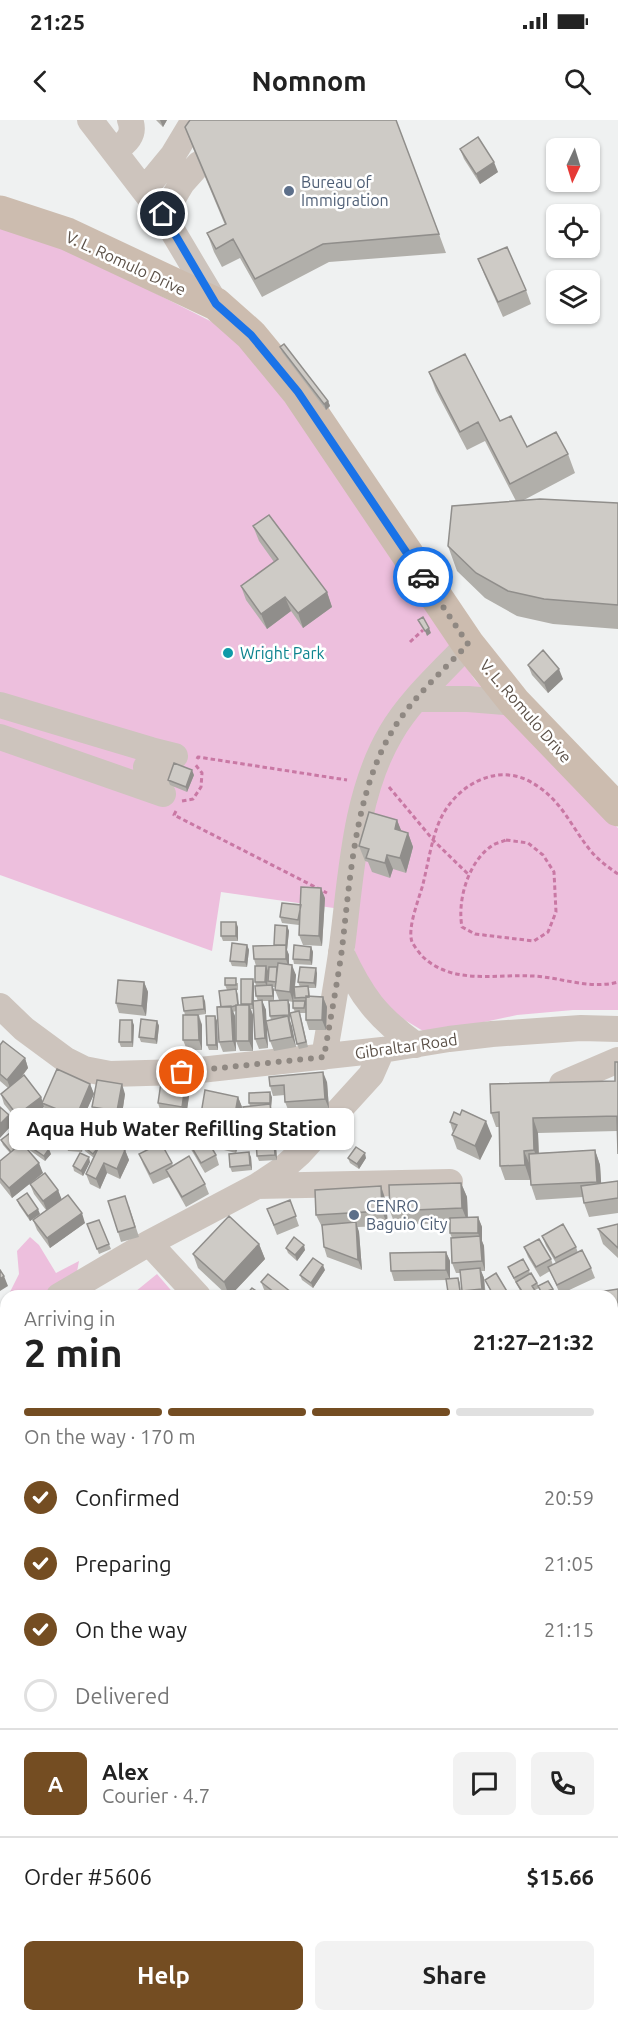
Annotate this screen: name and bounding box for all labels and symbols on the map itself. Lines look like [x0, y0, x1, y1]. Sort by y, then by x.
north arrow [546, 138, 600, 192]
place label: Bureau of Immigration [301, 173, 389, 209]
marker: Bureau of Immigration [282, 184, 296, 198]
pin [137, 188, 188, 239]
street label: V. L. Romulo Drive [63, 227, 189, 299]
courier [393, 547, 453, 607]
place label: Wright Park [240, 644, 325, 662]
marker: Wright Park [221, 646, 235, 660]
street label: V. L. Romulo Drive [477, 656, 575, 766]
street label: Gibraltar Road [354, 1030, 458, 1062]
pin [156, 1046, 207, 1097]
callout: Aqua Hub Water Refilling Station [9, 1108, 354, 1150]
place label: CENRO Baguio City [366, 1197, 448, 1233]
marker: CENRO Baguio City [347, 1208, 361, 1222]

